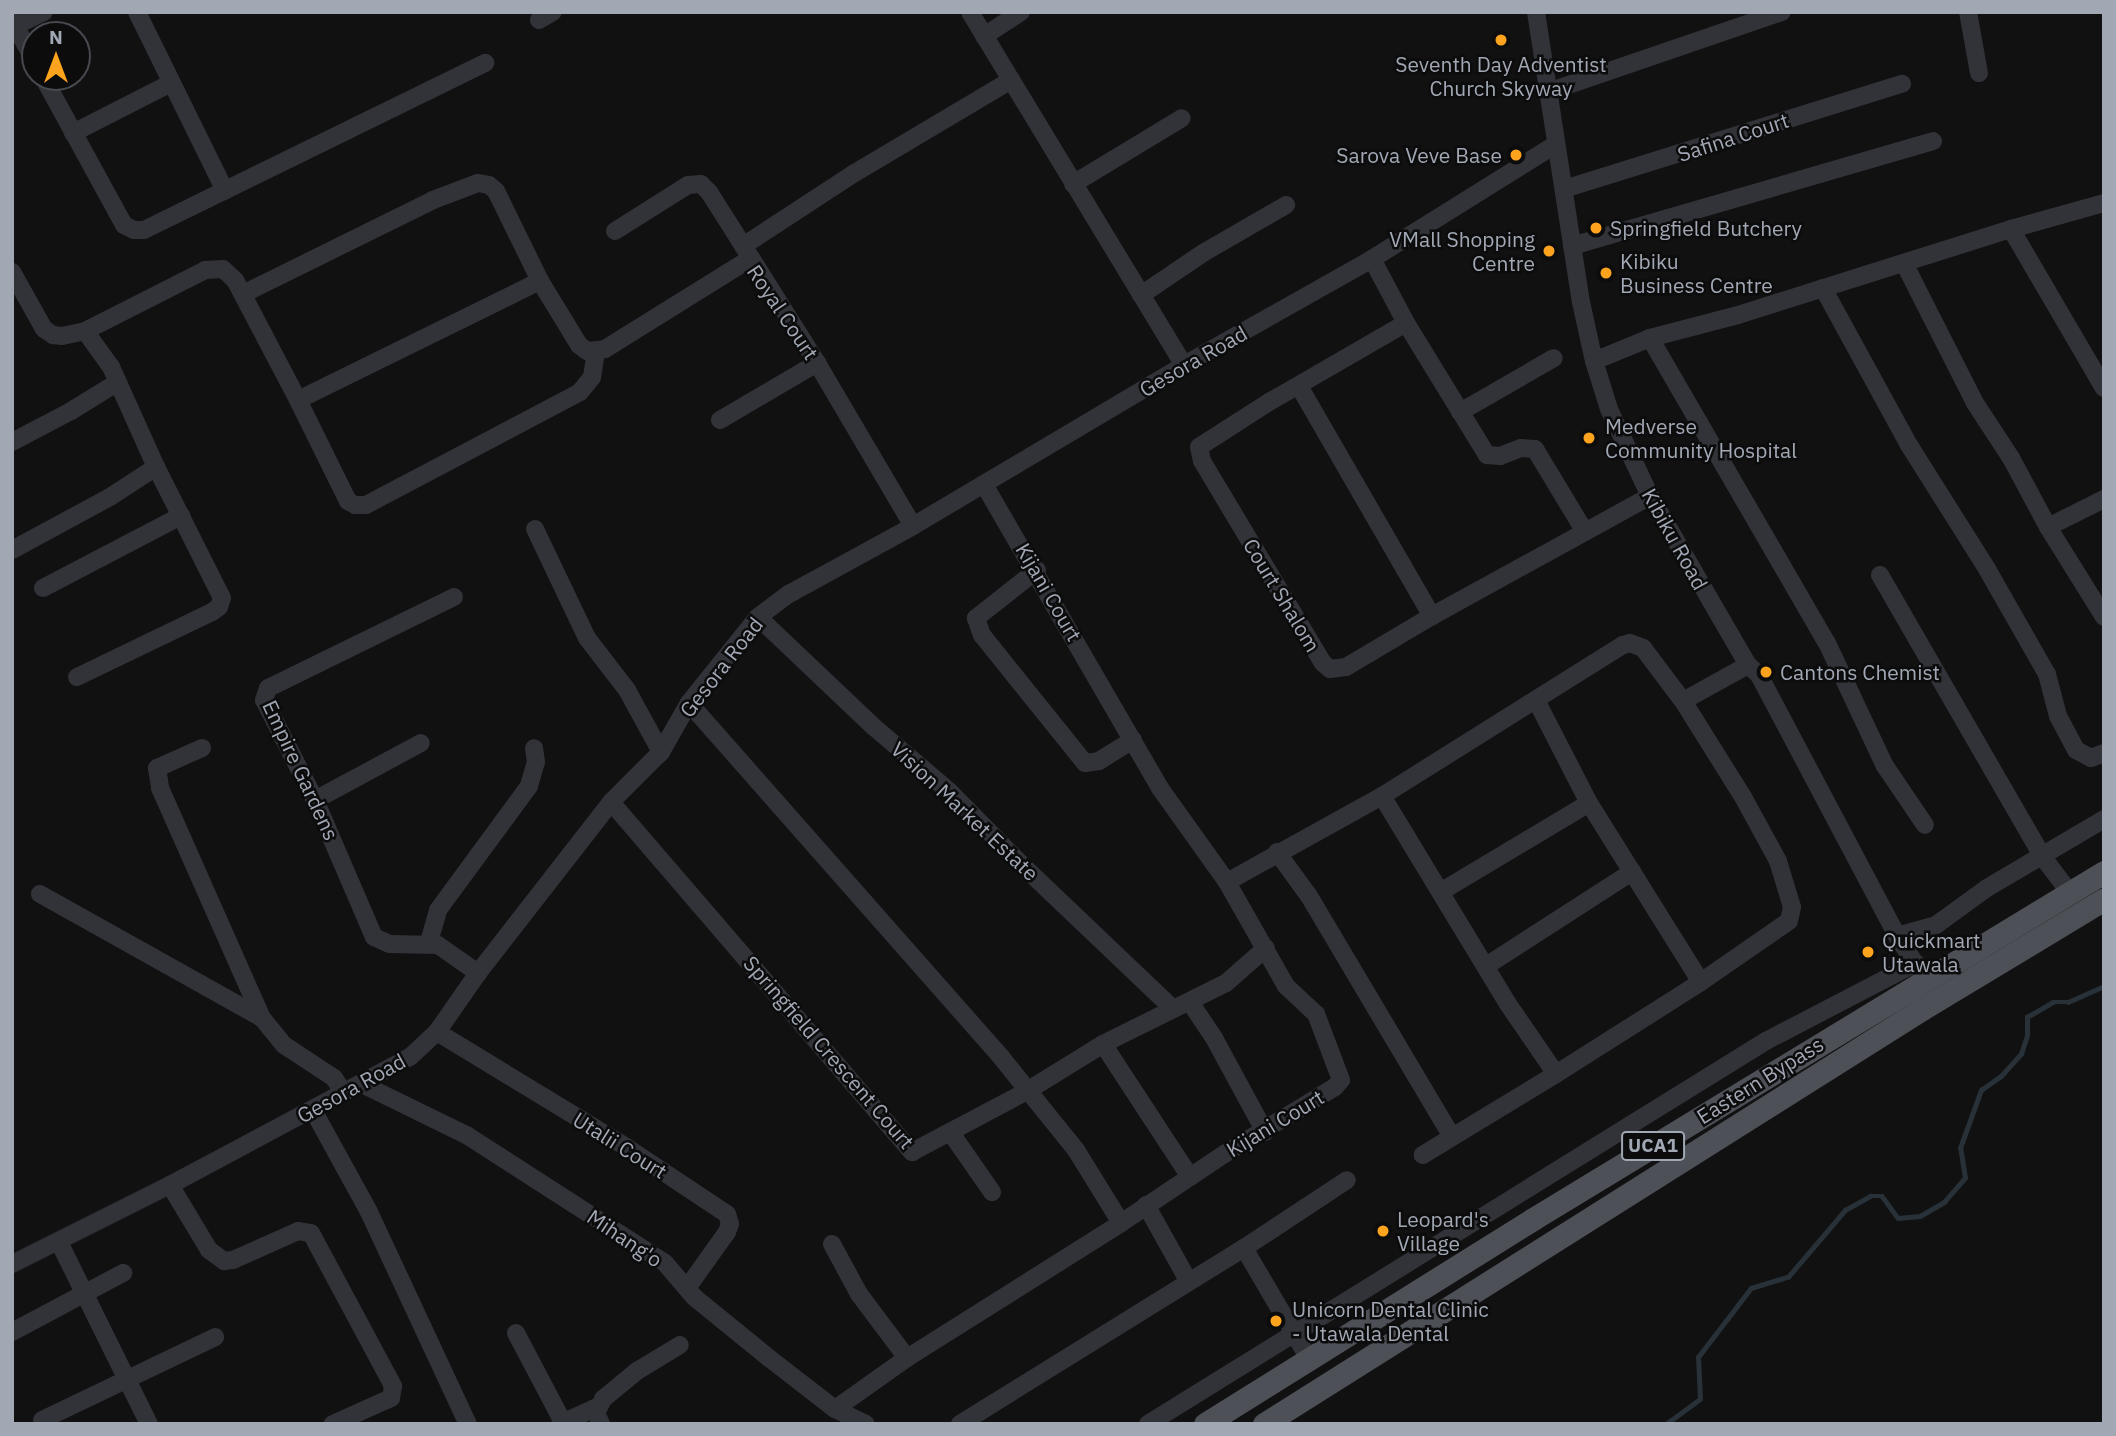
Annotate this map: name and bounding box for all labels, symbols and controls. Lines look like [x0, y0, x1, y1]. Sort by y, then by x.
north arrow [21, 21, 91, 91]
text: N [49, 25, 63, 49]
marker: Seventh Day Adventist Church Skyway [1493, 32, 1509, 48]
place label: Seventh Day Adventist Church Skyway [1395, 51, 1607, 101]
street label: Safina Court [1674, 107, 1792, 167]
place label: Sarova Veve Base [1336, 142, 1502, 168]
marker: Sarova Veve Base [1508, 147, 1524, 163]
place label: Springfield Butchery [1610, 215, 1802, 241]
marker: Springfield Butchery [1588, 220, 1604, 236]
place label: VMall Shopping Centre [1389, 226, 1535, 276]
marker: VMall Shopping Centre [1541, 243, 1557, 259]
place label: Kibiku Business Centre [1620, 248, 1773, 298]
street label: Royal Court [742, 260, 824, 364]
marker: Kibiku Business Centre [1598, 265, 1614, 281]
street label: Gesora Road [1135, 320, 1251, 402]
place label: Medverse Community Hospital [1605, 413, 1797, 463]
marker: Medverse Community Hospital [1579, 428, 1599, 448]
street label: Kibiku Road [1637, 484, 1713, 594]
street label: Court Shalom [1238, 534, 1326, 656]
street label: Kijani Court [1011, 538, 1087, 646]
street label: Gesora Road [674, 612, 768, 722]
place label: Cantons Chemist [1780, 659, 1940, 685]
marker: Cantons Chemist [1758, 664, 1774, 680]
street label: Empire Gardens [258, 696, 344, 844]
street label: Vision Market Estate [886, 736, 1044, 886]
place label: Quickmart Utawala [1882, 927, 1980, 977]
marker: Quickmart Utawala [1860, 944, 1876, 960]
street label: Springfield Crescent Court [738, 950, 920, 1154]
street label: Eastern Bypass [1692, 1031, 1828, 1129]
street label: Gesora Road [292, 1048, 410, 1128]
street label: Kijani Court [1222, 1084, 1328, 1162]
street label: Utalii Court [568, 1106, 672, 1184]
road number: UCA1 [1620, 1130, 1686, 1162]
street label: Mihang'o [583, 1204, 667, 1272]
place label: Leopard's Village [1397, 1206, 1489, 1256]
marker: Leopard's Village [1375, 1223, 1391, 1239]
place label: Unicorn Dental Clinic - Utawala Dental [1292, 1296, 1489, 1346]
marker: Unicorn Dental Clinic - Utawala Dental [1266, 1311, 1286, 1331]

